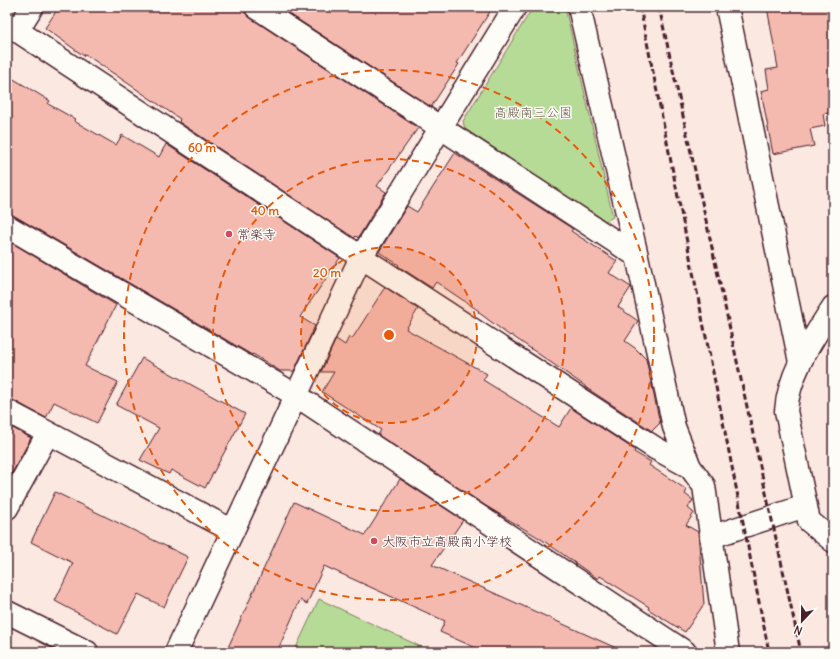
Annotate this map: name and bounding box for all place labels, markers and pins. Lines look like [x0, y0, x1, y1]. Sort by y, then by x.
place label: 常楽寺 [237, 226, 276, 243]
marker: 常楽寺 [224, 229, 234, 239]
centre of rings [382, 328, 396, 342]
place label: 大阪市立高殿南小学校 [382, 533, 512, 550]
marker: 大阪市立高殿南小学校 [369, 536, 379, 546]

